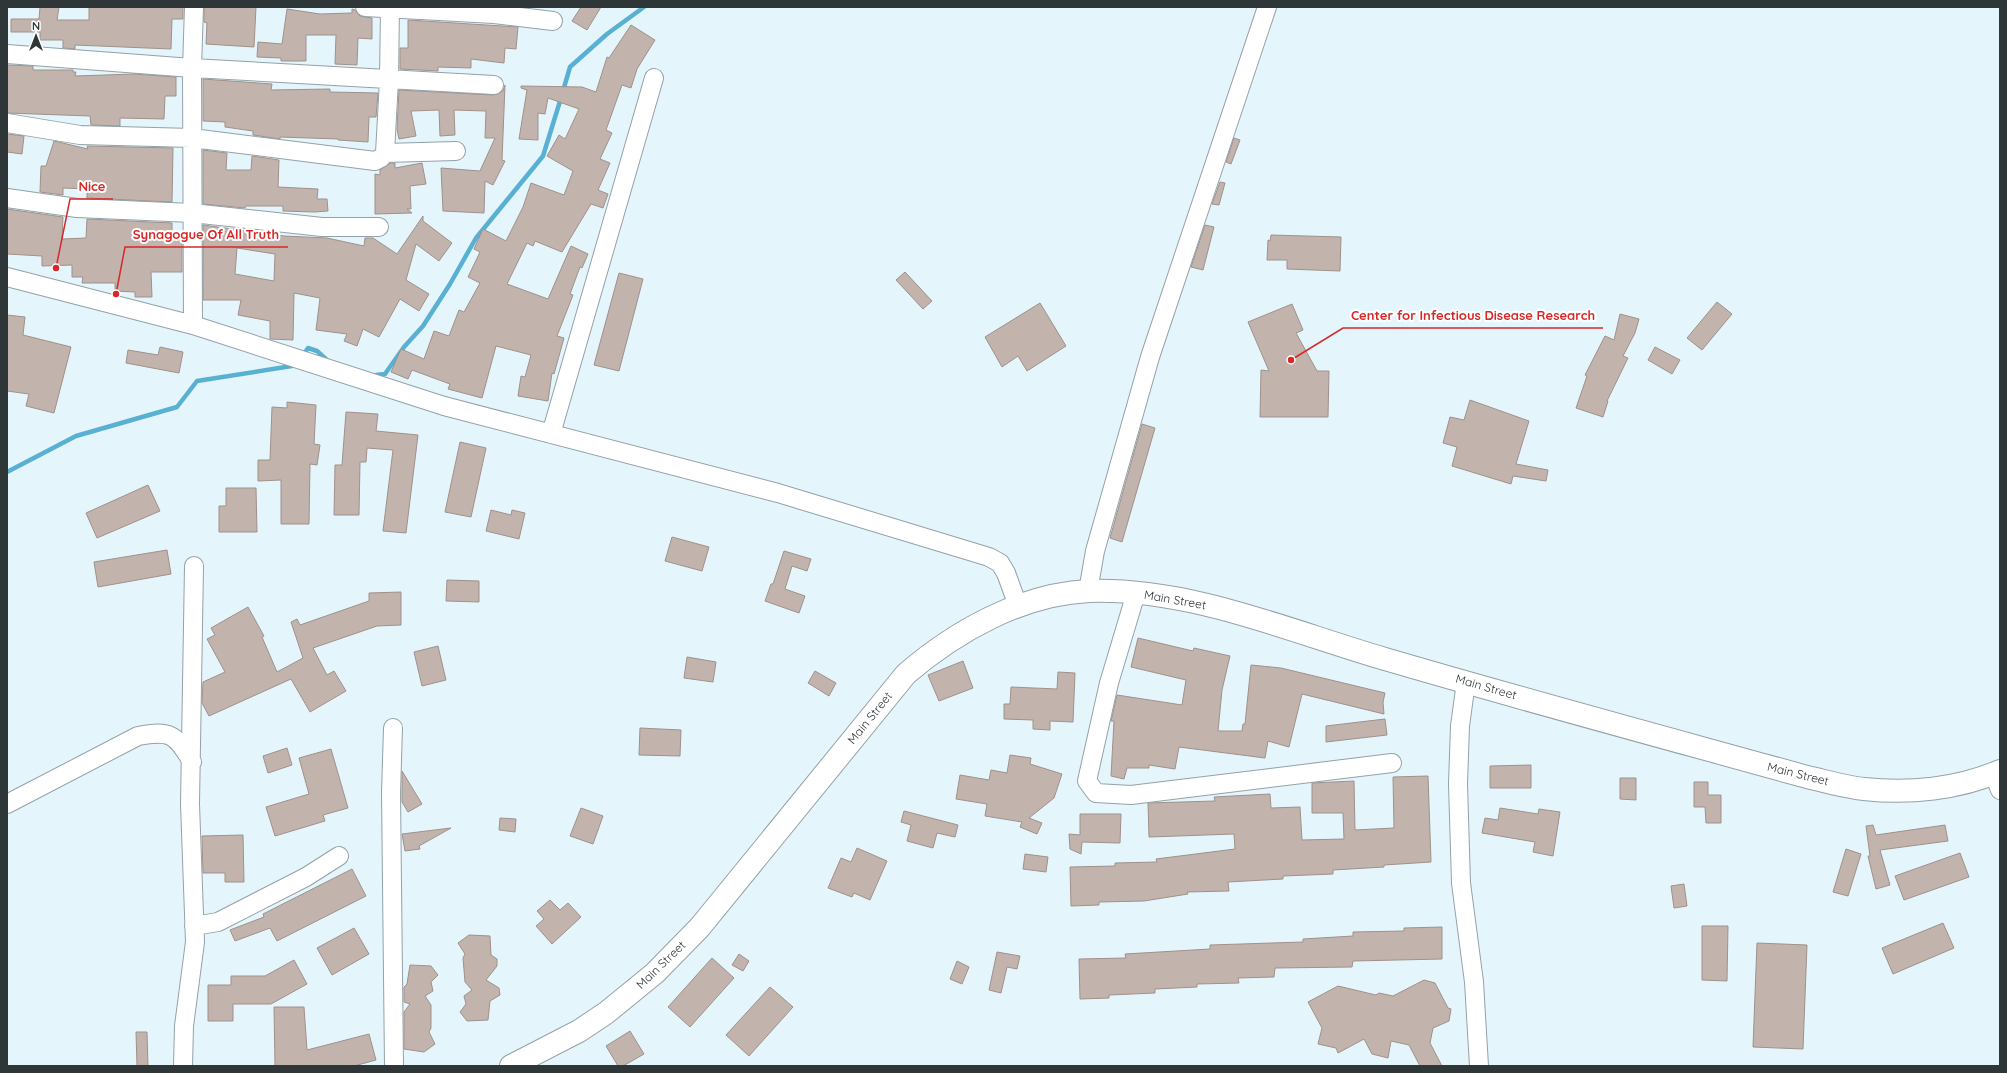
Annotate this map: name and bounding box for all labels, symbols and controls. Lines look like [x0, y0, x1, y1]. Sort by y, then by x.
north arrow [16, 16, 56, 56]
text: N [32, 19, 40, 33]
callout: Nice [70, 174, 113, 199]
text: Nice [78, 178, 106, 194]
callout: Synagogue Of All Truth [125, 222, 288, 247]
text: Synagogue Of All Truth [133, 226, 279, 242]
callout: Center for Infectious Disease Research [1343, 303, 1603, 328]
text: Center for Infectious Disease Research [1351, 307, 1595, 323]
street label: Main Street [1143, 587, 1207, 612]
street label: Main Street [1454, 671, 1518, 702]
street label: Main Street [844, 689, 895, 747]
street label: Main Street [1766, 759, 1830, 788]
street label: Main Street [633, 937, 688, 992]

